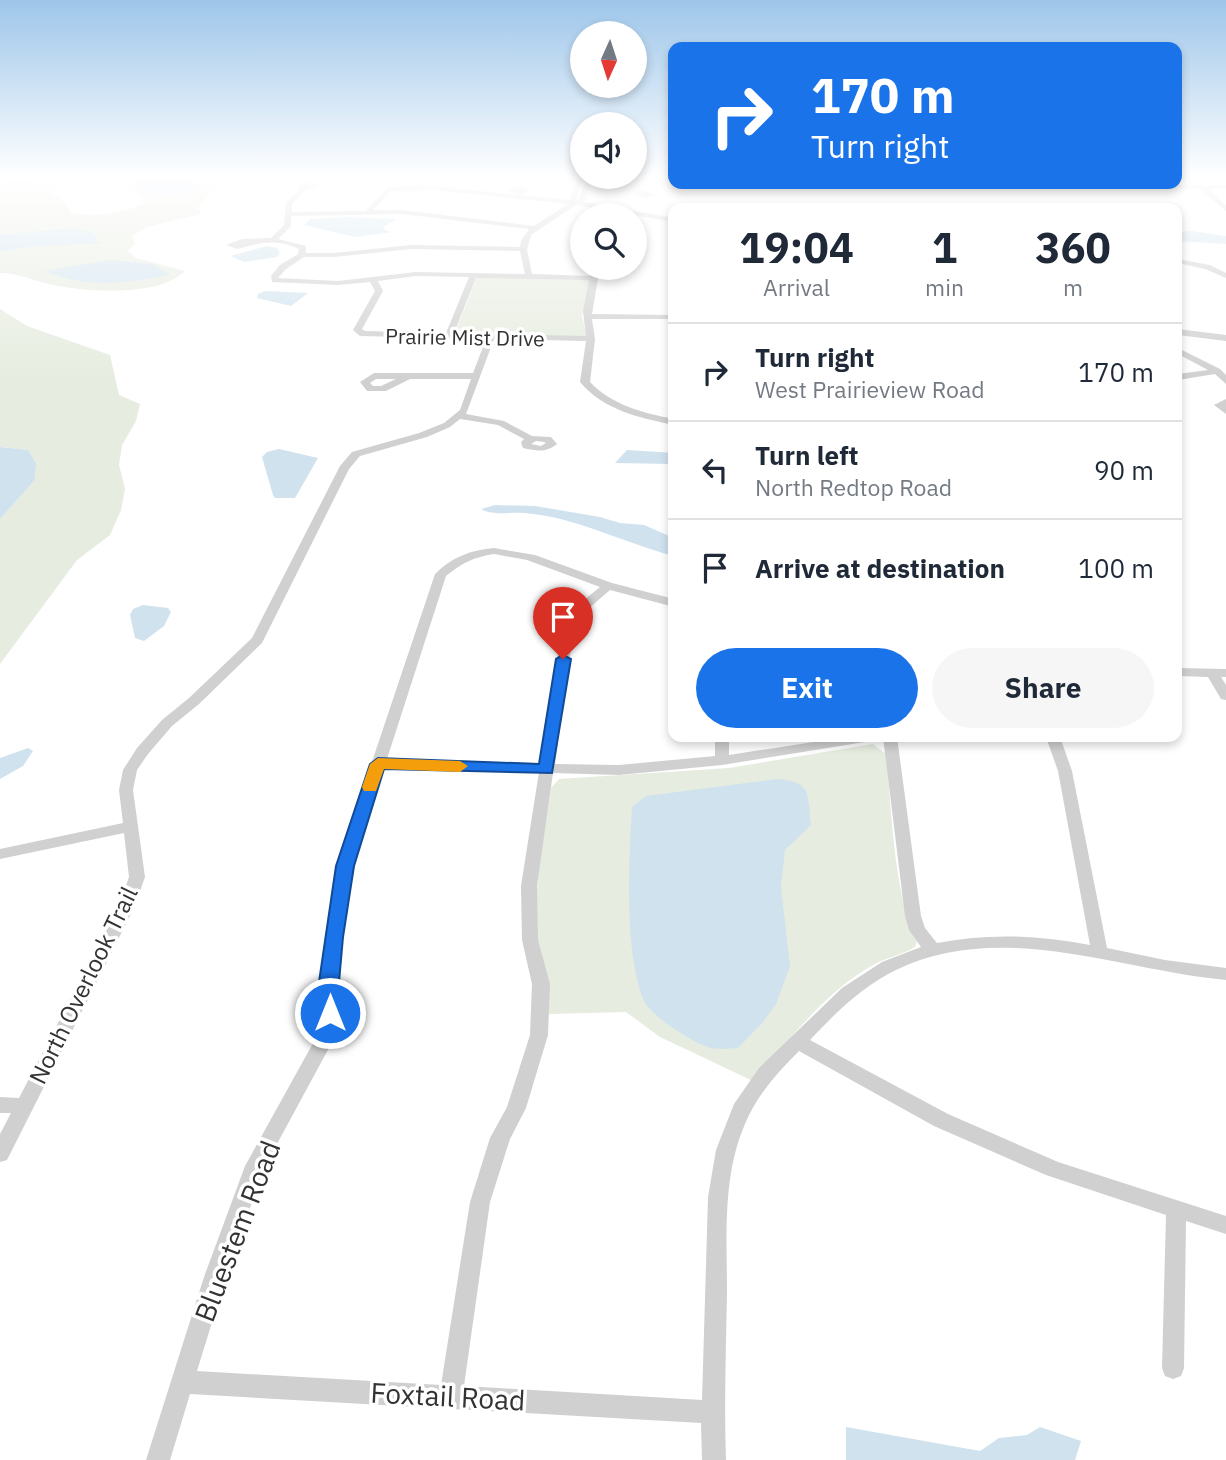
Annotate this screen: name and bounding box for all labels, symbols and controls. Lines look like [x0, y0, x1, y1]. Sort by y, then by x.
north arrow [570, 21, 648, 98]
map controls [570, 21, 647, 280]
text: 170 m [811, 63, 955, 126]
icon: right [696, 70, 787, 161]
button: sound [570, 112, 647, 189]
text: Turn right [811, 125, 949, 167]
button: search [570, 203, 647, 280]
text: 19:04 [739, 220, 854, 275]
text: 1 [932, 220, 957, 275]
text: 360 [1035, 220, 1111, 275]
text: Arrival [763, 272, 830, 302]
text: min [925, 272, 964, 302]
text: m [1063, 272, 1083, 302]
street label: Prairie Mist Drive [385, 322, 545, 352]
text: Turn right [755, 340, 874, 374]
icon: right [696, 353, 734, 391]
text: 170 m [1078, 355, 1154, 389]
text: West Prairieview Road [755, 374, 985, 404]
text: Turn left [755, 438, 858, 472]
icon: left [696, 451, 734, 489]
text: 90 m [1094, 453, 1154, 487]
text: North Redtop Road [755, 472, 952, 502]
icon: arrive [696, 549, 734, 587]
text: Arrive at destination [755, 551, 1005, 585]
text: 100 m [1078, 551, 1154, 585]
pin [533, 587, 593, 659]
icon: arrive [544, 598, 582, 636]
button: Exit [696, 648, 918, 728]
button: Share [932, 648, 1154, 728]
street label: North Overlook Trail [21, 881, 145, 1089]
position arrow [293, 976, 367, 1050]
street label: Bluestem Road [185, 1135, 289, 1327]
street label: Foxtail Road [370, 1373, 526, 1419]

